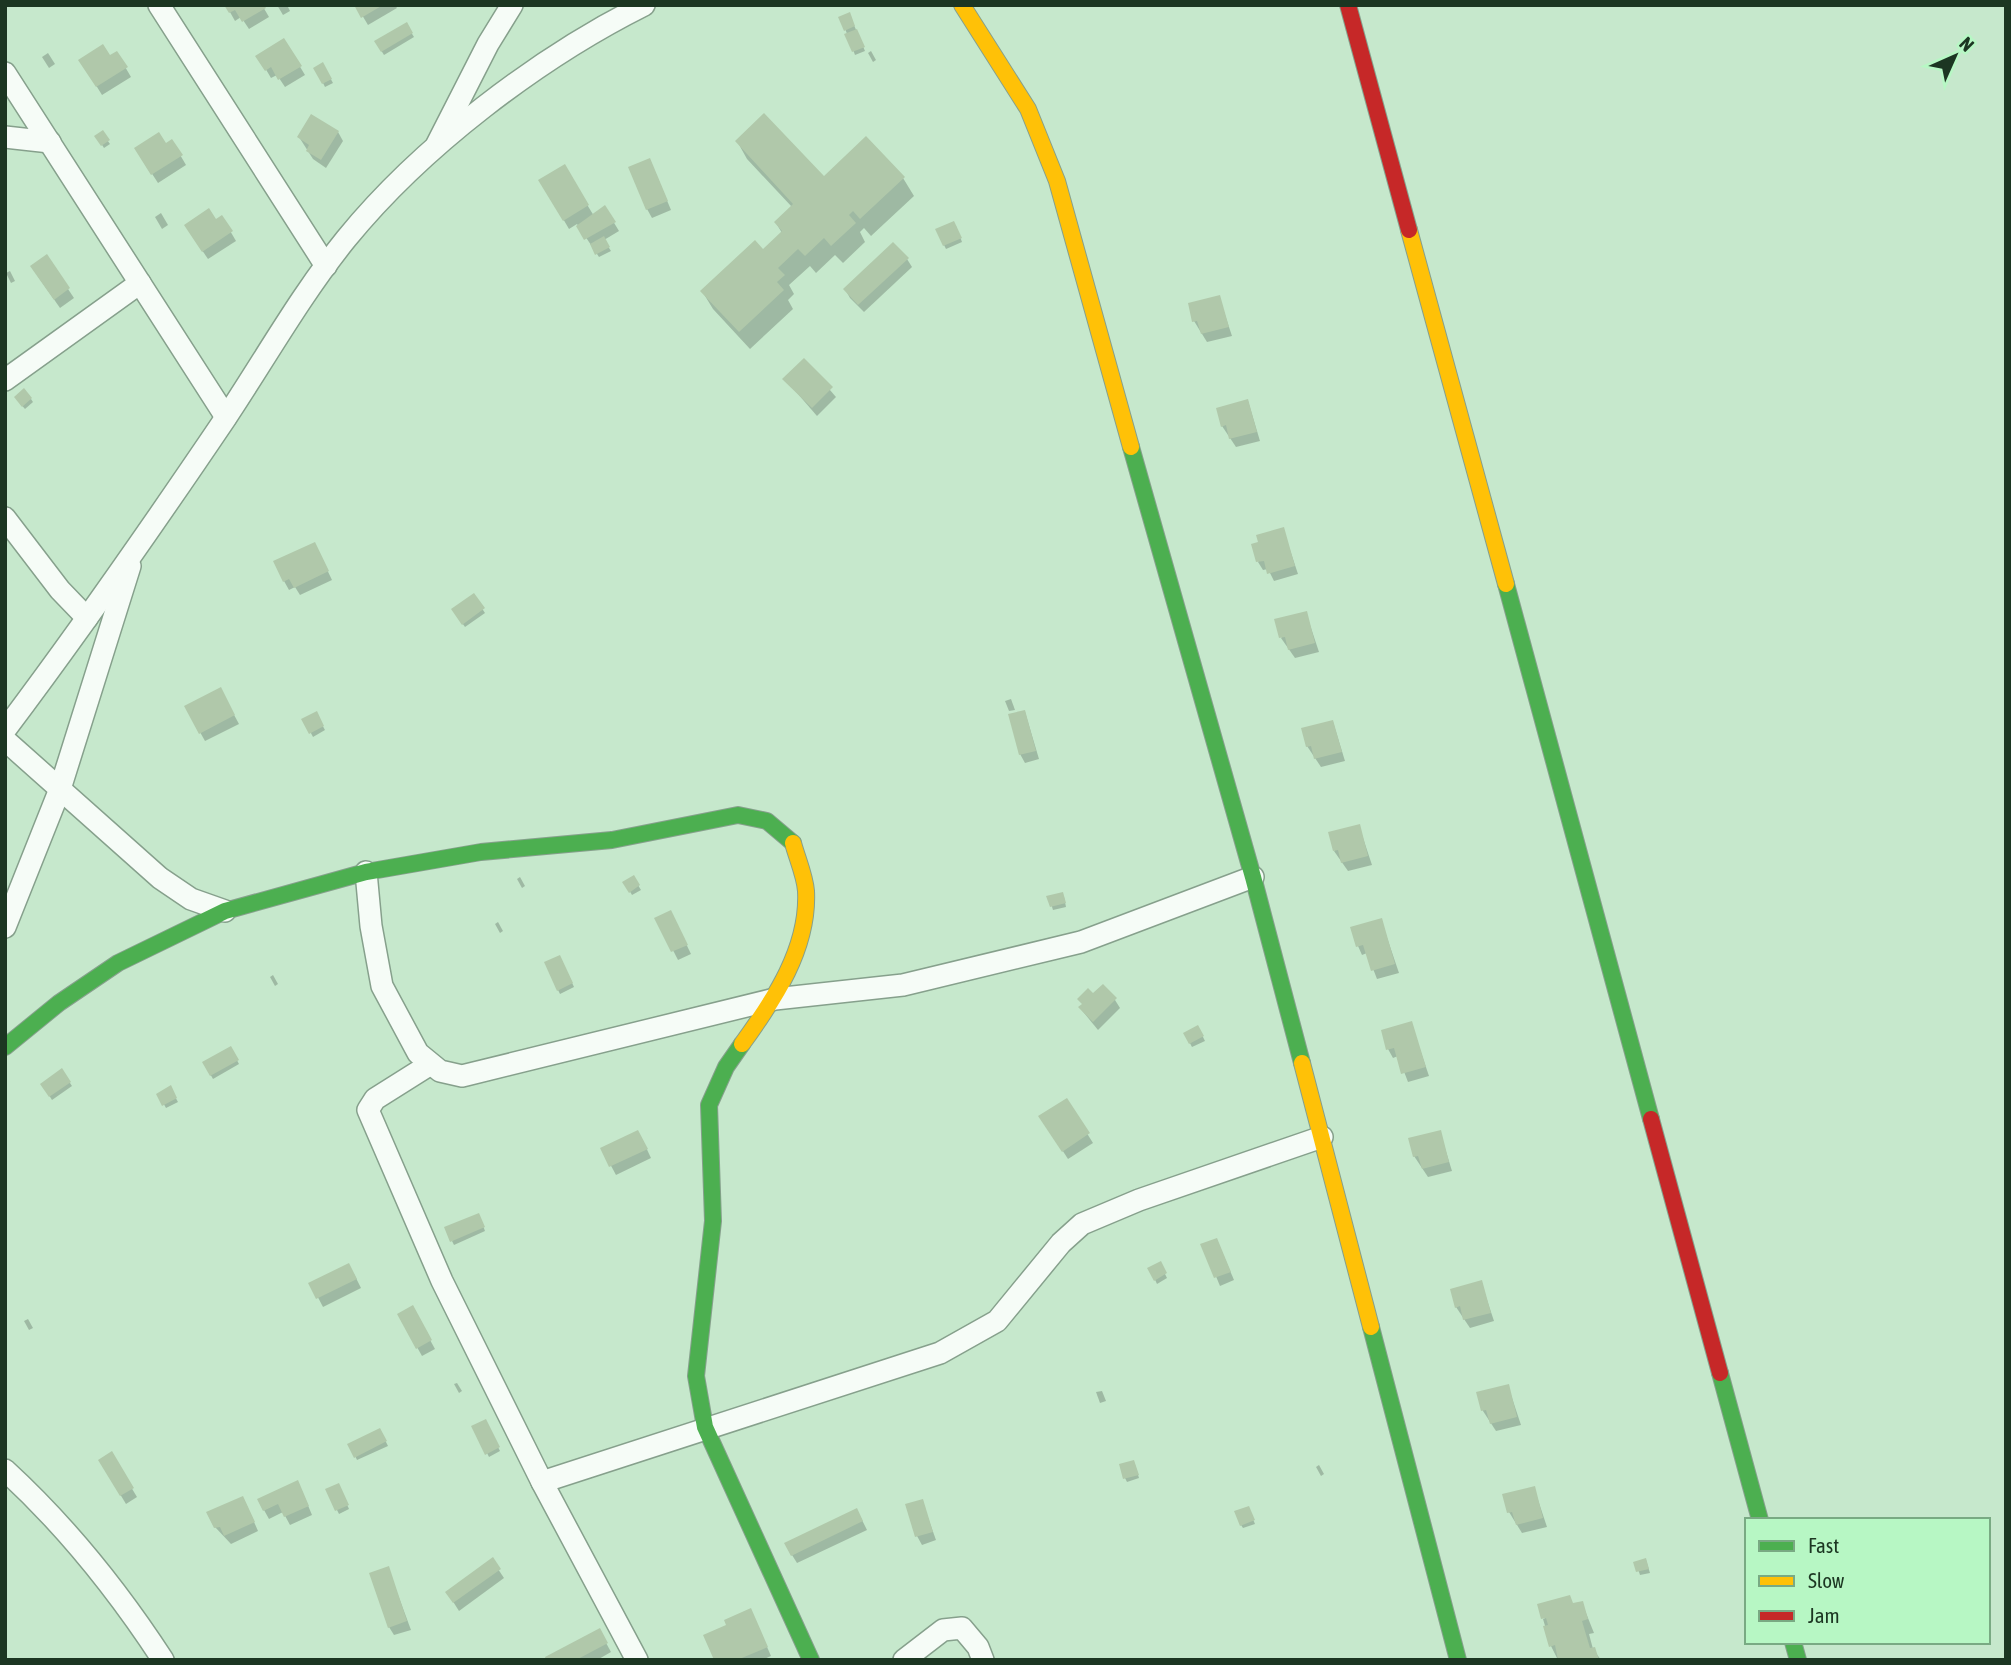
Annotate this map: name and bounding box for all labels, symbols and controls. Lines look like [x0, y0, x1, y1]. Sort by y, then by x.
north arrow [1920, 21, 1990, 91]
text: N [1955, 32, 1979, 56]
legend [1745, 1518, 1990, 1644]
text: Fast [1808, 1533, 1839, 1557]
text: Slow [1808, 1568, 1845, 1592]
text: Jam [1808, 1603, 1840, 1627]

